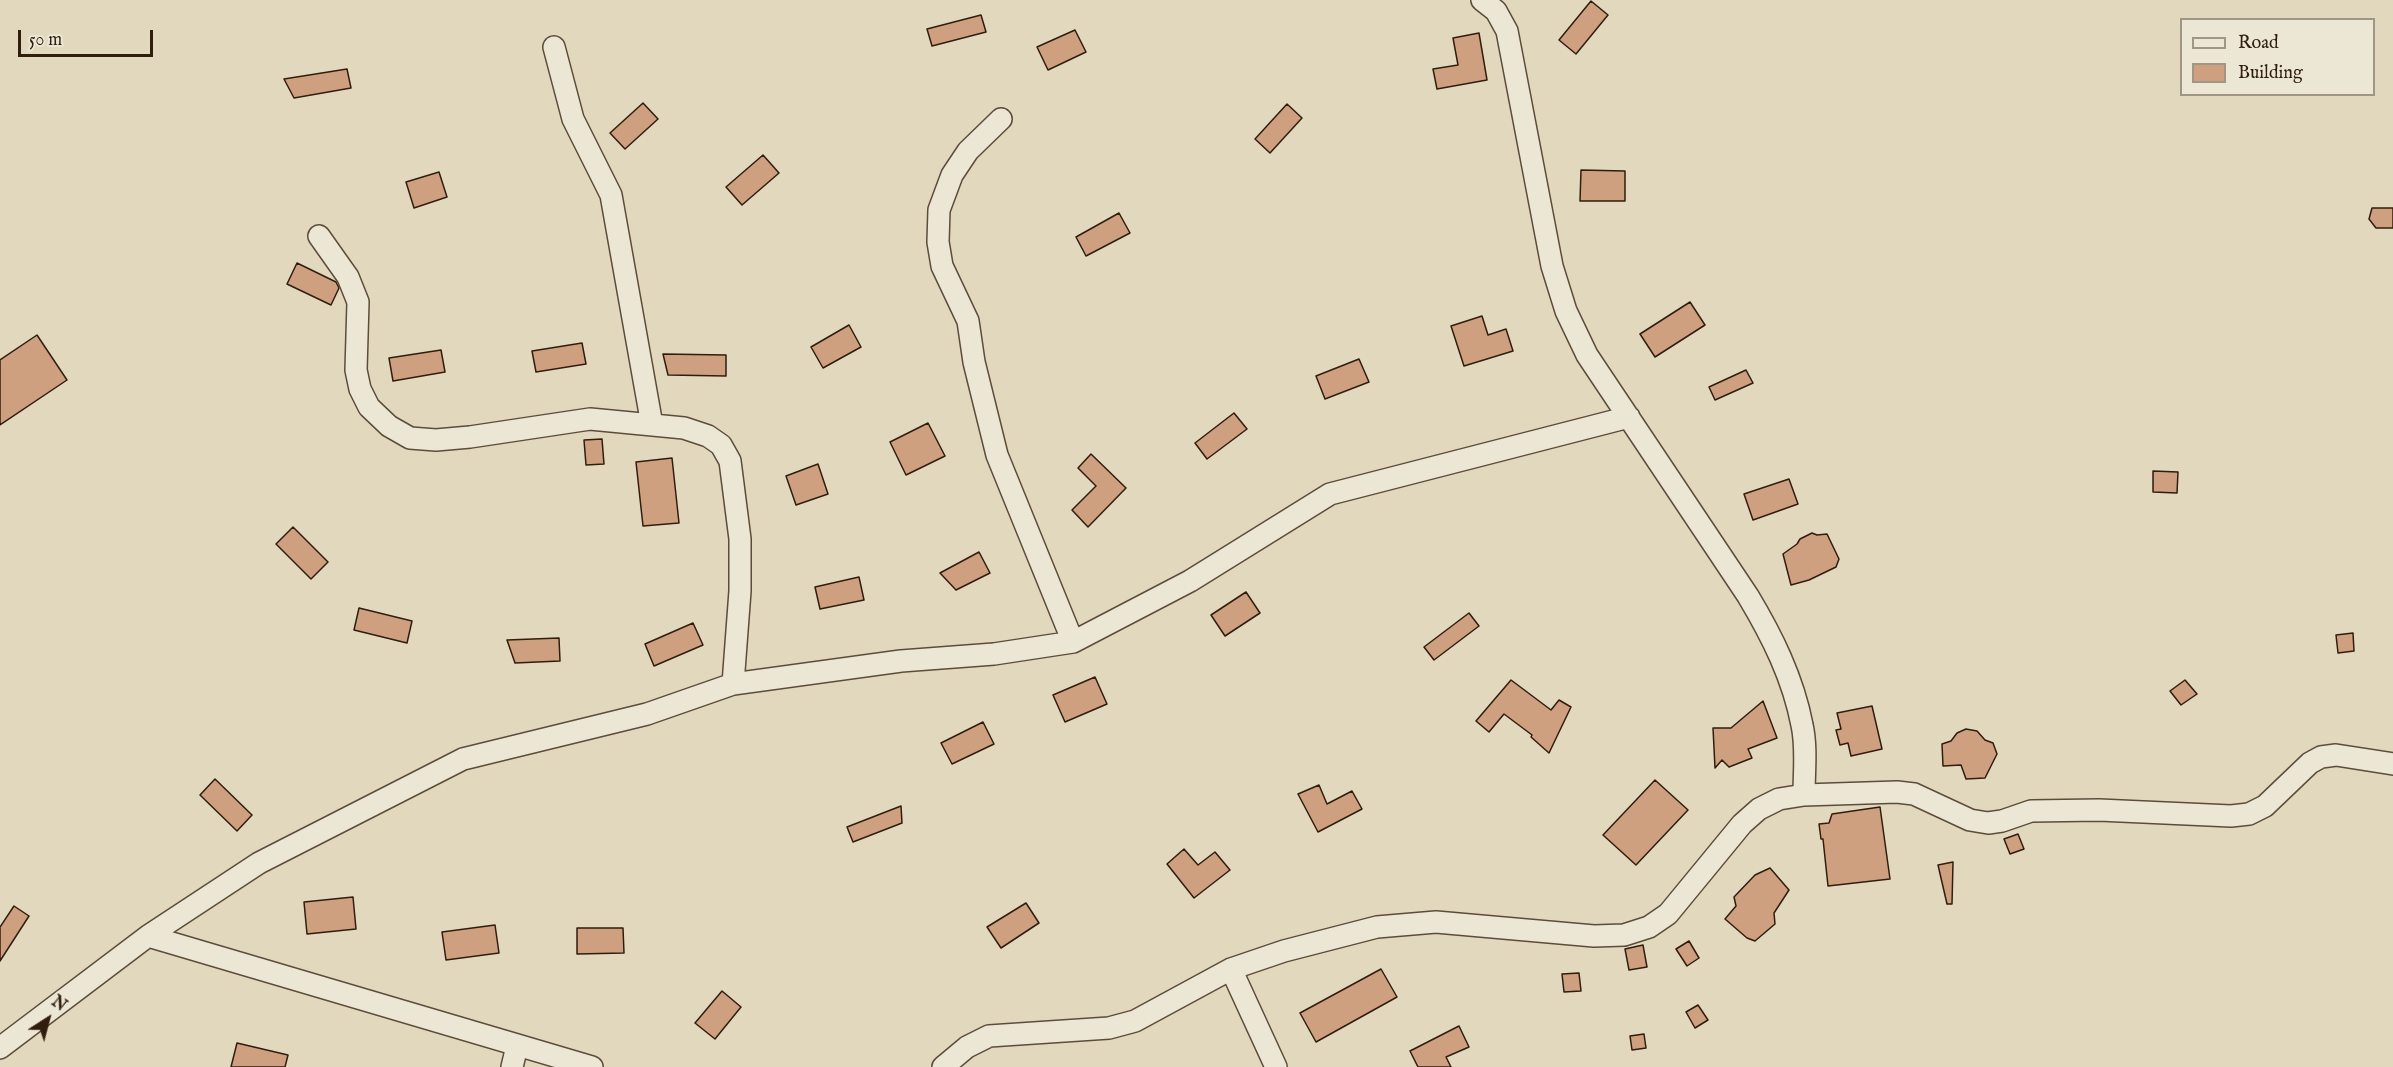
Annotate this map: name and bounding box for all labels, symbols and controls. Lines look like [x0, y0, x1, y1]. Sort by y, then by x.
scale bar [21, 18, 156, 56]
legend [2180, 18, 2375, 96]
text: 50 m [29, 29, 62, 52]
text: Road [2238, 32, 2279, 55]
text: Building [2238, 62, 2303, 85]
north arrow [18, 989, 78, 1049]
text: N [47, 992, 70, 1017]

